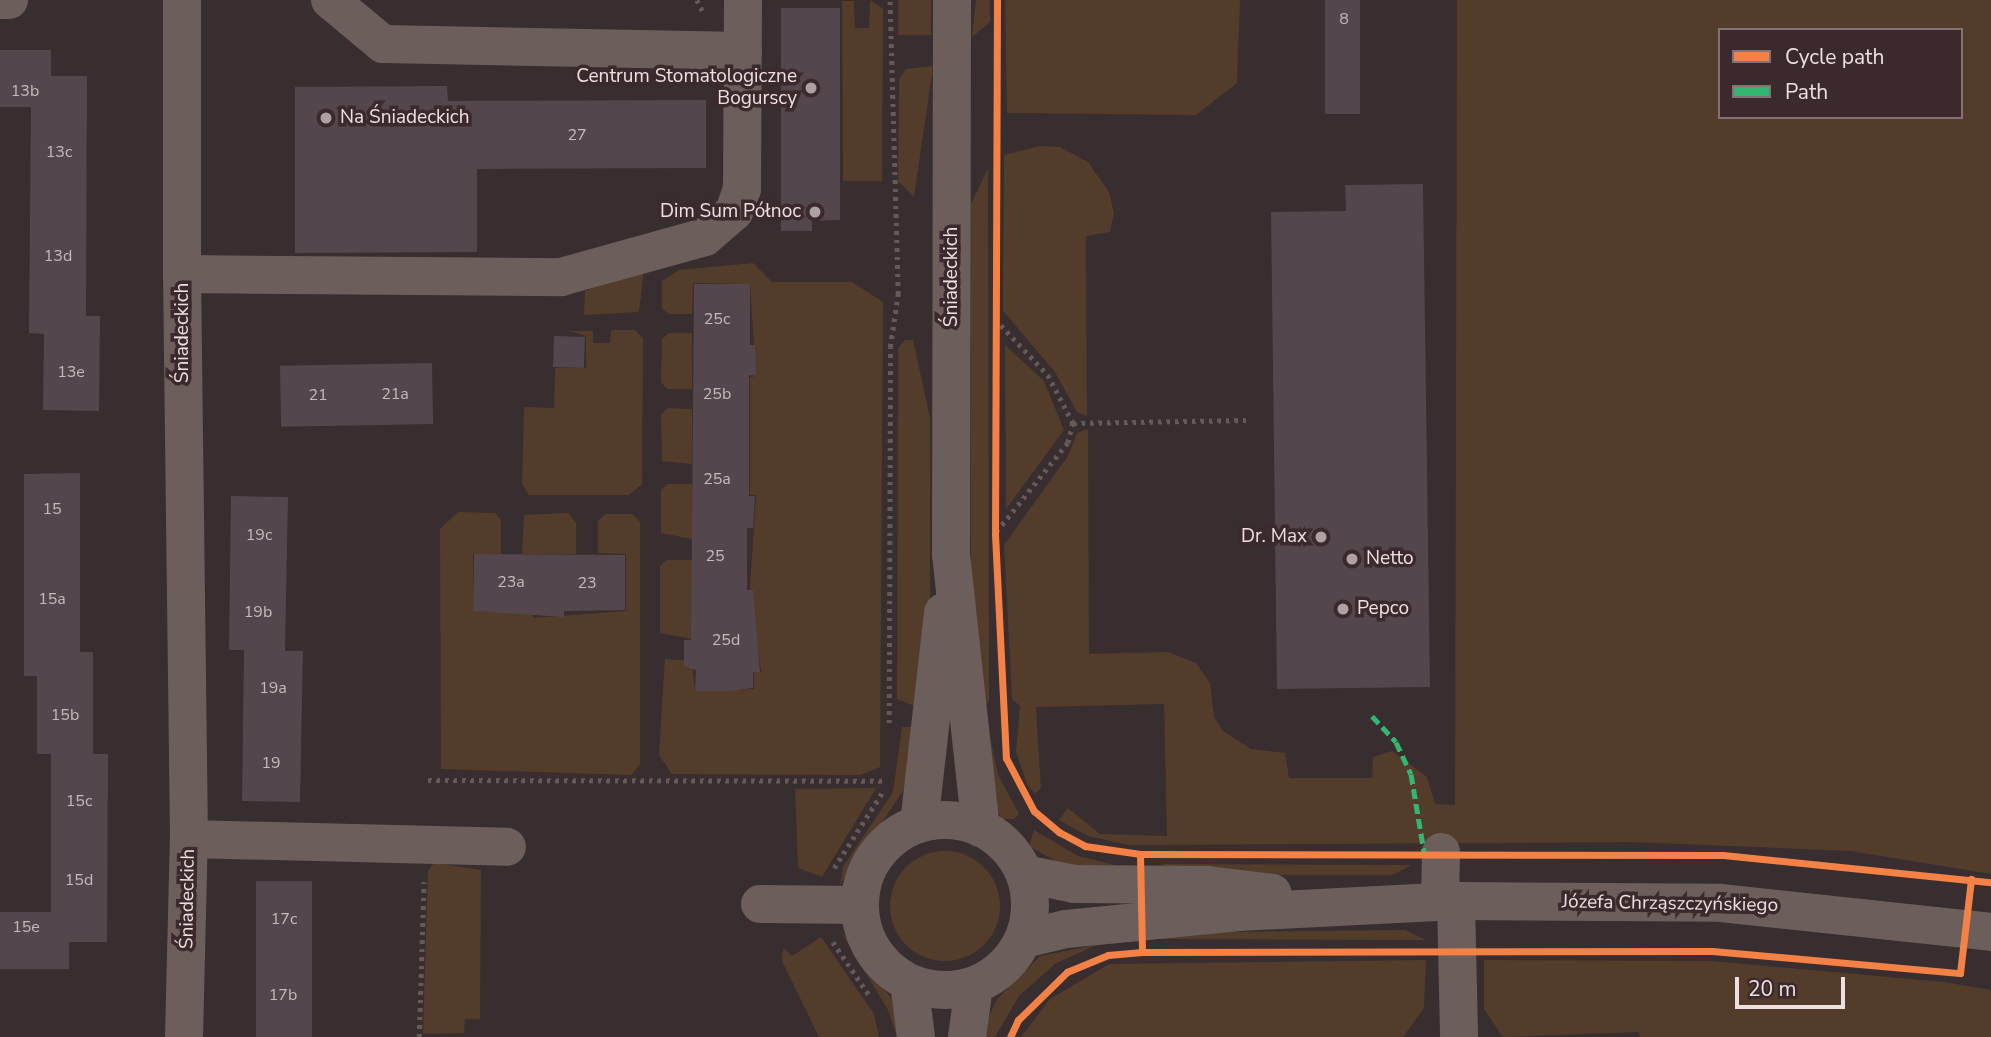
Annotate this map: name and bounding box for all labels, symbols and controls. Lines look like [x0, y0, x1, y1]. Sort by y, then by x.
house number: 8 [1339, 9, 1349, 29]
legend [1718, 28, 1963, 119]
text: Cycle path [1785, 43, 1884, 71]
place label: Centrum Stomatologiczne Bogurscy [576, 66, 797, 110]
text: Path [1785, 78, 1828, 106]
marker: Centrum Stomatologiczne Bogurscy [803, 80, 819, 96]
house number: 13b [11, 81, 39, 101]
place label: Na Śniadeckich [340, 107, 469, 129]
marker: Na Śniadeckich [318, 110, 334, 126]
house number: 27 [567, 125, 587, 145]
house number: 13c [46, 142, 72, 162]
place label: Dim Sum Północ [660, 201, 801, 223]
marker: Dim Sum Północ [807, 204, 823, 220]
street label: Śniadeckich [941, 227, 963, 327]
house number: 13d [44, 246, 72, 266]
street label: Śniadeckich [172, 283, 194, 383]
house number: 25c [704, 309, 730, 329]
house number: 13e [57, 362, 85, 382]
house number: 21a [381, 384, 409, 404]
house number: 25b [703, 384, 731, 404]
house number: 21 [308, 385, 328, 405]
house number: 25a [703, 469, 731, 489]
house number: 15 [42, 499, 62, 519]
house number: 19c [246, 525, 272, 545]
place label: Dr. Max [1241, 526, 1307, 548]
marker: Dr. Max [1313, 529, 1329, 545]
house number: 25 [705, 546, 725, 566]
place label: Netto [1366, 548, 1414, 570]
marker: Netto [1344, 551, 1360, 567]
house number: 23a [497, 572, 525, 592]
house number: 23 [577, 573, 597, 593]
house number: 15a [38, 589, 66, 609]
place label: Pepco [1357, 598, 1409, 620]
marker: Pepco [1335, 601, 1351, 617]
house number: 19b [244, 602, 272, 622]
house number: 25d [712, 630, 740, 650]
house number: 19a [259, 678, 287, 698]
house number: 15b [51, 705, 79, 725]
house number: 19 [261, 753, 281, 773]
house number: 15c [66, 791, 92, 811]
street label: Śniadeckich [176, 849, 200, 949]
house number: 15d [65, 870, 93, 890]
street label: Józefa Chrząszczyńskiego [1562, 891, 1778, 917]
house number: 17c [271, 909, 297, 929]
house number: 15e [12, 917, 40, 937]
scale bar [1739, 964, 1849, 1008]
text: 20 m [1748, 975, 1797, 1003]
house number: 17b [269, 985, 297, 1005]

